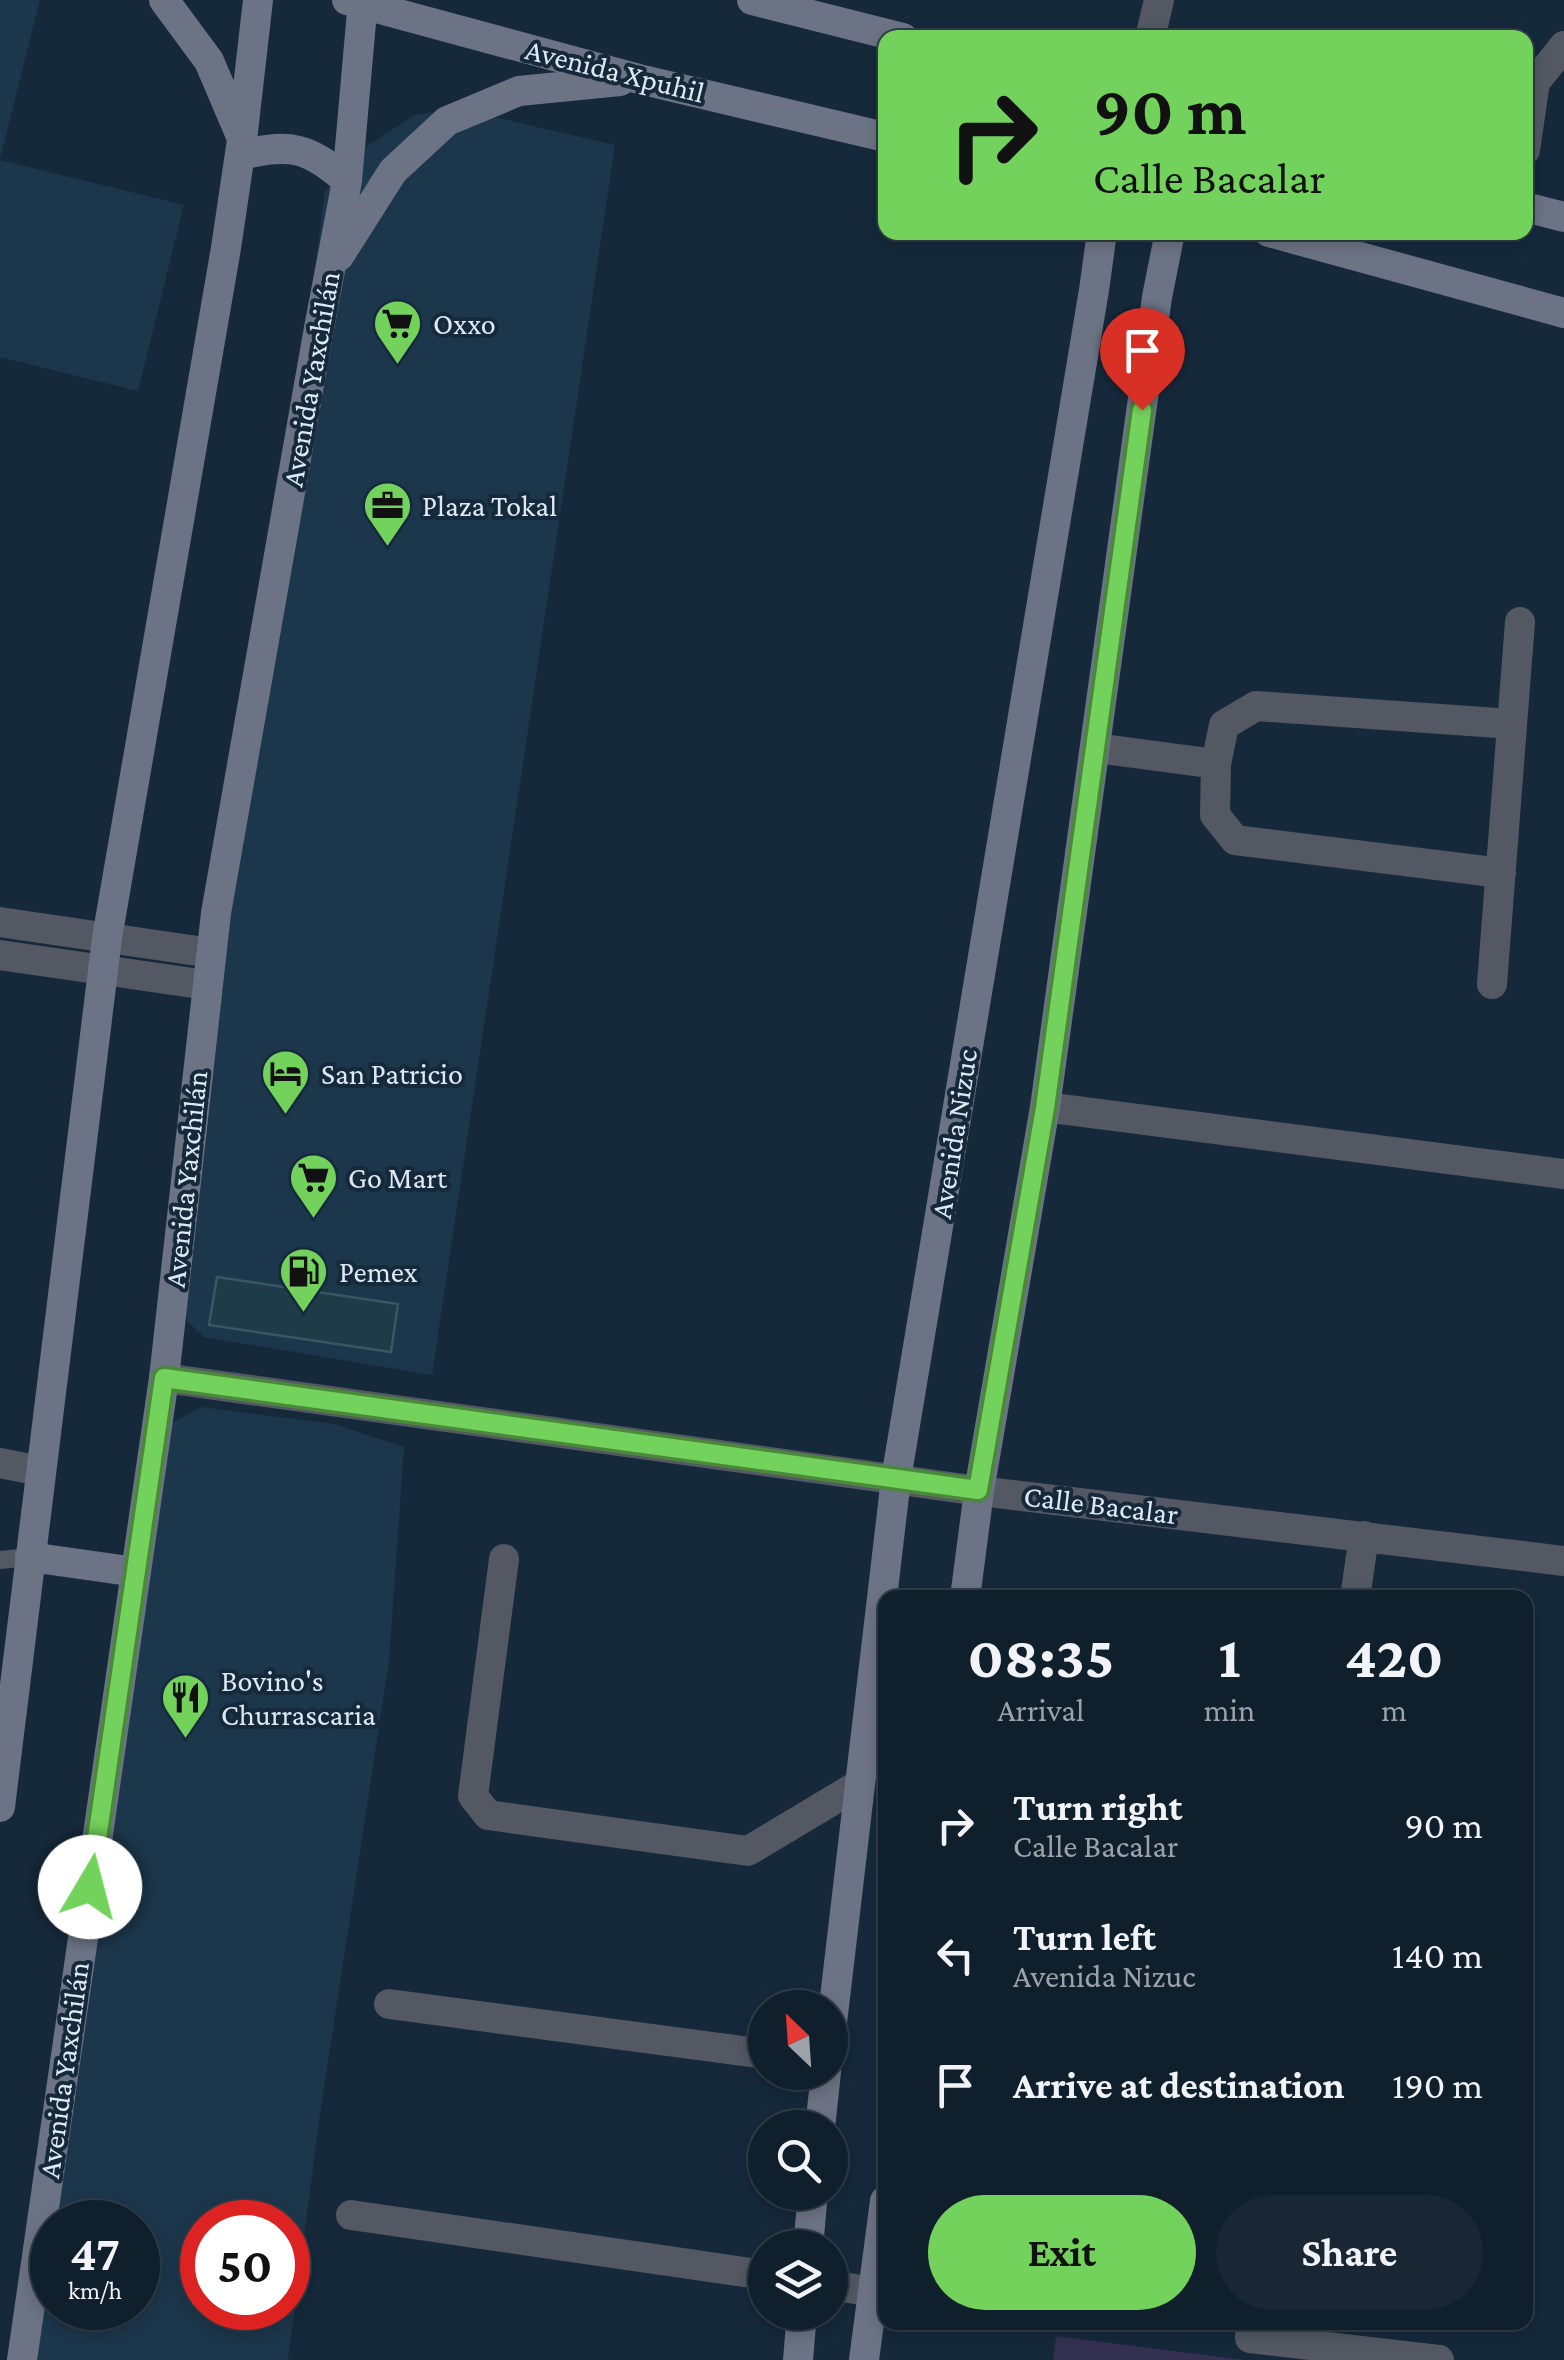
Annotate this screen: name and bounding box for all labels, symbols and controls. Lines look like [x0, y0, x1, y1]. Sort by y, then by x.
street label: Avenida Xpuhil [522, 32, 708, 110]
icon: right [928, 70, 1058, 200]
text: 90 m [1093, 71, 1246, 149]
text: Calle Bacalar [1093, 153, 1326, 203]
street label: Avenida Yaxchilán [275, 269, 346, 489]
supermarket icon: Oxxo [372, 298, 424, 366]
place label: Oxxo [433, 307, 496, 340]
pin [1100, 308, 1185, 411]
icon: arrive [1115, 323, 1170, 378]
office icon: Plaza Tokal [361, 480, 413, 548]
place label: Plaza Tokal [422, 489, 557, 522]
street label: Avenida Nizuc [924, 1046, 983, 1221]
hotel icon: San Patricio [260, 1048, 312, 1116]
place label: San Patricio [321, 1057, 463, 1090]
street label: Avenida Yaxchilán [158, 1069, 213, 1289]
supermarket icon: Go Mart [287, 1152, 339, 1220]
place label: Go Mart [348, 1161, 448, 1194]
fuel station icon: Pemex [278, 1246, 330, 1314]
place label: Pemex [339, 1255, 418, 1288]
street label: Calle Bacalar [1022, 1479, 1180, 1530]
text: 08:35 [968, 1623, 1114, 1690]
text: 1 [1218, 1623, 1241, 1690]
text: 420 [1345, 1623, 1443, 1690]
place label: Bovino's Churrascaria [221, 1664, 376, 1731]
restaurant icon: Bovino's Churrascaria [160, 1672, 212, 1740]
text: Arrival [997, 1692, 1084, 1728]
text: min [1204, 1692, 1255, 1728]
text: m [1381, 1692, 1407, 1728]
text: Turn right [1013, 1786, 1182, 1828]
icon: right [928, 1798, 983, 1853]
text: 90 m [1405, 1804, 1483, 1846]
text: Calle Bacalar [1013, 1828, 1178, 1864]
position arrow [38, 1835, 142, 1939]
text: Turn left [1013, 1916, 1156, 1958]
icon: left [928, 1928, 983, 1983]
text: 140 m [1392, 1934, 1483, 1976]
text: Avenida Nizuc [1013, 1958, 1196, 1994]
street label: Avenida Yaxchilán [32, 1960, 95, 2180]
north arrow [748, 1990, 848, 2090]
map controls [748, 1990, 848, 2330]
icon: arrive [928, 2058, 983, 2113]
text: Arrive at destination [1013, 2064, 1345, 2106]
text: 190 m [1392, 2064, 1483, 2106]
button: search [748, 2110, 848, 2210]
button: Exit [928, 2195, 1196, 2310]
button: Share [1216, 2195, 1483, 2310]
speed limit sign: 50 [180, 2200, 310, 2330]
text: 47 [70, 2225, 120, 2281]
button: layers [748, 2230, 848, 2330]
text: km/h [68, 2277, 122, 2304]

